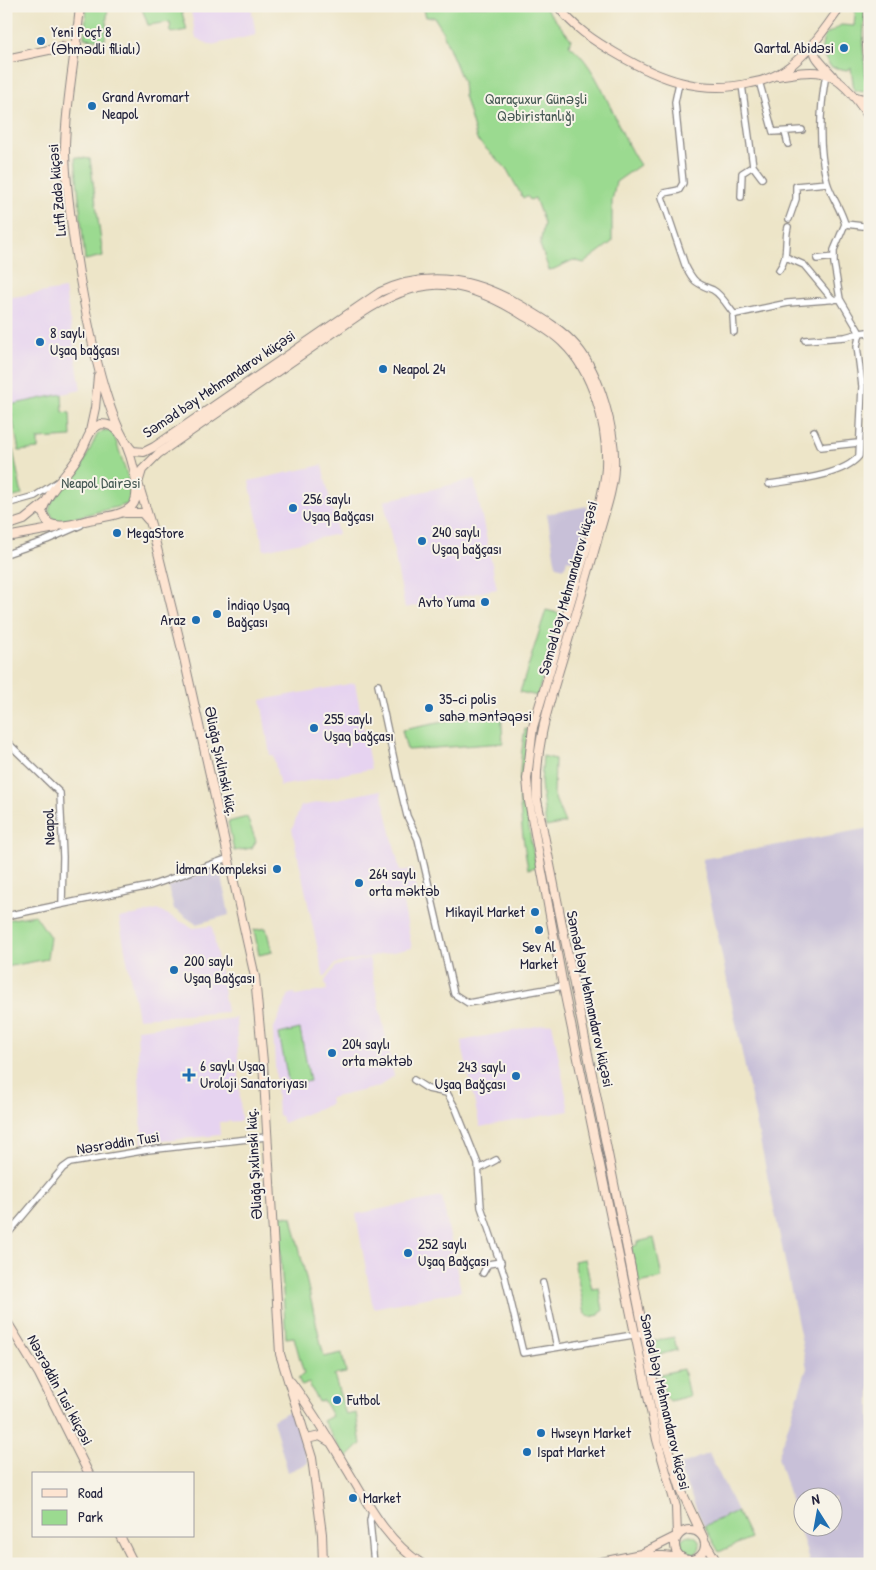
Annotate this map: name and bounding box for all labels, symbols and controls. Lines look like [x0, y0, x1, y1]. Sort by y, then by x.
place label: Yeni Poçt 8 (Əhmədli filialı) [51, 21, 141, 59]
marker: Yeni Poçt 8 (Əhmədli filialı) [35, 35, 47, 47]
place label: Qartal Abidəsi [754, 37, 834, 58]
marker: Qartal Abidəsi [838, 42, 850, 54]
place label: Grand Avromart Neapol [102, 86, 190, 124]
park label: Qaraçuxur Günəşli Qəbiristanlığı [485, 88, 587, 126]
marker: Grand Avromart Neapol [86, 100, 98, 112]
street label: Lutfi Zadə küçəsi [42, 143, 71, 237]
place label: 8 saylı Uşaq bağçası [50, 322, 120, 360]
street label: Səməd bəy Mehmandarov küçəsi [138, 325, 299, 443]
marker: 8 saylı Uşaq bağçası [34, 336, 46, 348]
place label: Neapol 24 [393, 358, 446, 379]
marker: Neapol 24 [377, 363, 389, 375]
park label: Neapol Dairəsi [61, 472, 141, 493]
place label: 256 saylı Uşaq Bağçası [303, 488, 374, 526]
street label: Səməd bəy Mehmandarov küçəsi [533, 498, 602, 677]
marker: 256 saylı Uşaq Bağçası [287, 502, 299, 514]
place label: 240 saylı Uşaq bağçası [432, 521, 502, 559]
place label: MegaStore [127, 522, 184, 543]
marker: MegaStore [111, 527, 123, 539]
marker: 240 saylı Uşaq bağçası [416, 535, 428, 547]
place label: Avto Yuma [418, 591, 475, 612]
place label: İndiqo Uşaq Bağçası [227, 594, 290, 632]
marker: Avto Yuma [479, 596, 491, 608]
marker: İndiqo Uşaq Bağçası [211, 608, 223, 620]
place label: Araz [161, 609, 187, 630]
marker: Araz [190, 614, 202, 626]
place label: 35-ci polis sahə məntəqəsi [439, 688, 532, 726]
marker: 35-ci polis sahə məntəqəsi [423, 702, 435, 714]
street label: Əliağa Şıxlinski küç. [200, 704, 243, 818]
place label: 255 saylı Uşaq bağçası [324, 708, 394, 746]
marker: 255 saylı Uşaq bağçası [308, 722, 320, 734]
street label: Neapol [37, 809, 60, 846]
place label: İdman Kompleksi [175, 858, 267, 879]
marker: İdman Kompleksi [271, 863, 283, 875]
place label: 264 saylı orta məktəb [369, 863, 440, 901]
marker: 264 saylı orta məktəb [353, 877, 365, 889]
place label: Mikayil Market [446, 901, 526, 922]
marker: Mikayil Market [529, 906, 541, 918]
street label: Səməd bəy Mehmandarov küçəsi [562, 909, 619, 1089]
marker: Sev Al Market [533, 924, 545, 936]
place label: Sev Al Market [520, 936, 559, 974]
place label: 200 saylı Uşaq Bağçası [184, 950, 255, 988]
marker: 200 saylı Uşaq Bağçası [168, 964, 180, 976]
place label: 204 saylı orta məktəb [342, 1033, 413, 1071]
marker: 204 saylı orta məktəb [326, 1047, 338, 1059]
place label: 6 saylı Uşaq Uroloji Sanatoriyası [200, 1055, 308, 1093]
place label: 243 saylı Uşaq Bağçası [435, 1056, 506, 1094]
marker: 6 saylı Uşaq Uroloji Sanatoriyası [182, 1068, 196, 1082]
marker: 243 saylı Uşaq Bağçası [510, 1070, 522, 1082]
street label: Əliağa Şıxlinski küç. [240, 1108, 267, 1220]
street label: Nəsrəddin Tusi [75, 1126, 161, 1159]
place label: 252 saylı Uşaq Bağçası [418, 1233, 489, 1271]
marker: 252 saylı Uşaq Bağçası [402, 1247, 414, 1259]
street label: Səməd bəy Mehmandarov küçəsi [635, 1312, 696, 1492]
street label: Nəsrəddin Tusi küçəsi [22, 1331, 99, 1449]
place label: Futbol [346, 1389, 380, 1410]
marker: Futbol [331, 1394, 343, 1406]
place label: Hwseyn Market [551, 1422, 632, 1443]
marker: Hwseyn Market [535, 1427, 547, 1439]
place label: Ispat Market [537, 1441, 606, 1462]
marker: Ispat Market [521, 1446, 533, 1458]
legend [32, 1472, 195, 1538]
text: Road [78, 1482, 103, 1503]
place label: Market [363, 1487, 402, 1508]
north arrow [794, 1488, 844, 1538]
text: N [810, 1489, 821, 1509]
marker: Market [347, 1492, 359, 1504]
text: Park [78, 1506, 103, 1527]

